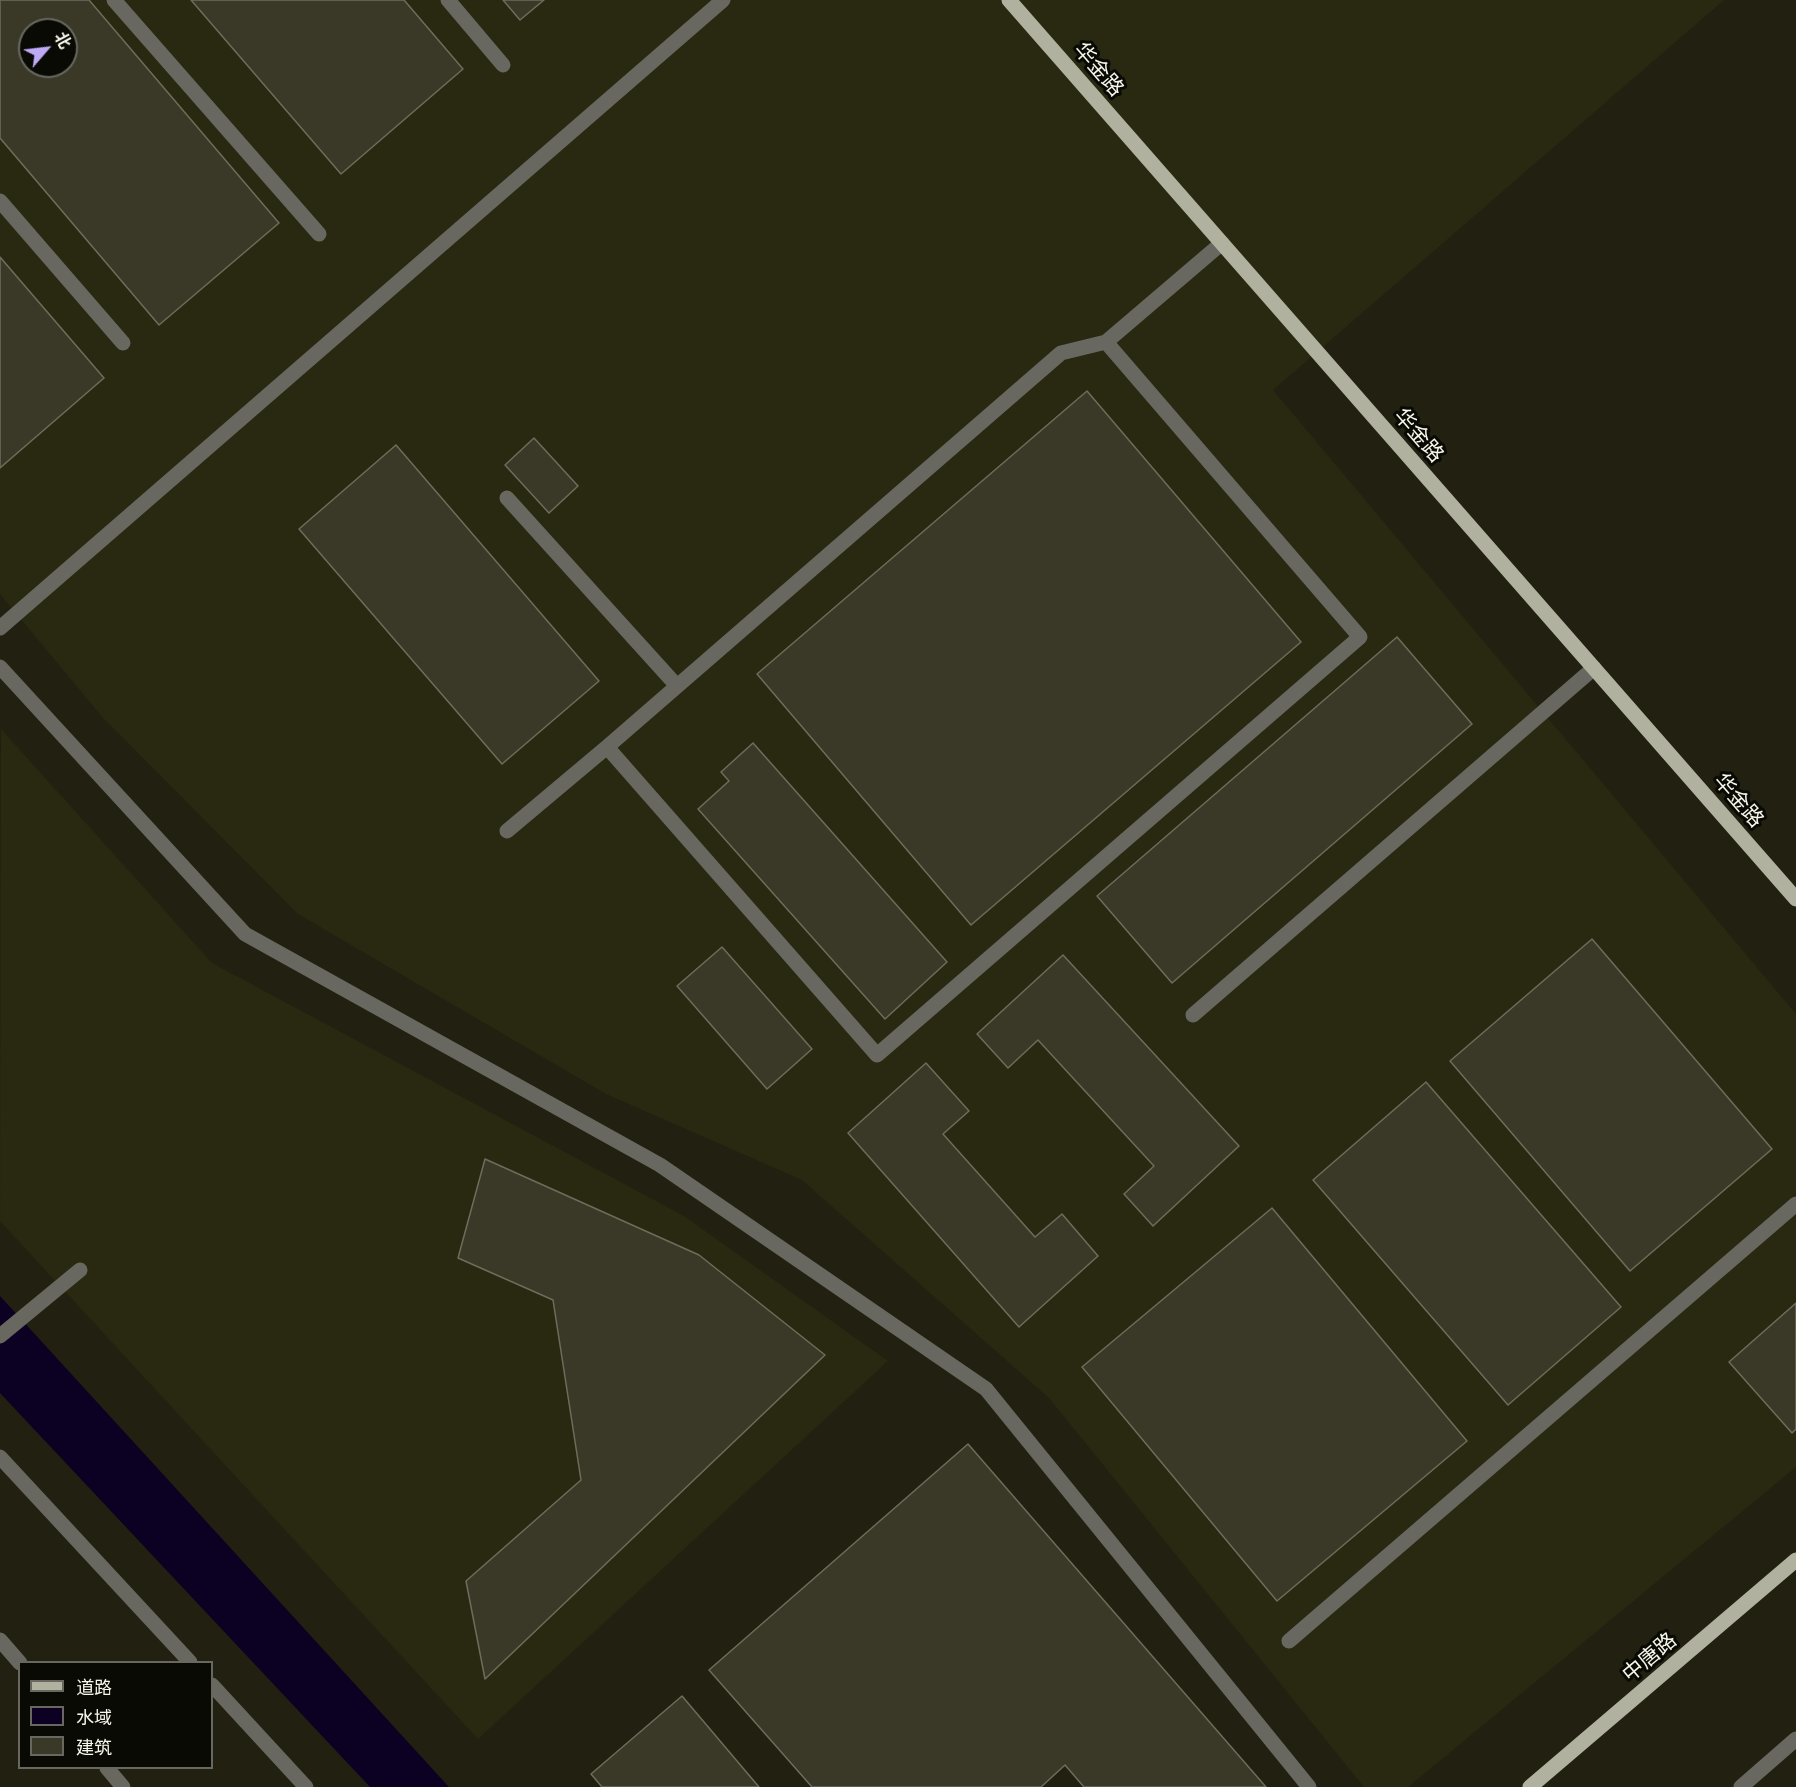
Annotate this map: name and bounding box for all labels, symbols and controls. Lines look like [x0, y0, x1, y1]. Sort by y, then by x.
north arrow [18, 18, 78, 78]
text: 北 [50, 29, 75, 52]
street label: 华金路 [1068, 38, 1128, 102]
street label: 华金路 [1388, 404, 1448, 468]
street label: 华金路 [1708, 769, 1768, 833]
street label: 中唐路 [1618, 1628, 1682, 1688]
legend [18, 1661, 213, 1769]
text: 道路 [76, 1677, 112, 1699]
text: 水域 [76, 1707, 112, 1729]
text: 建筑 [76, 1737, 112, 1759]

